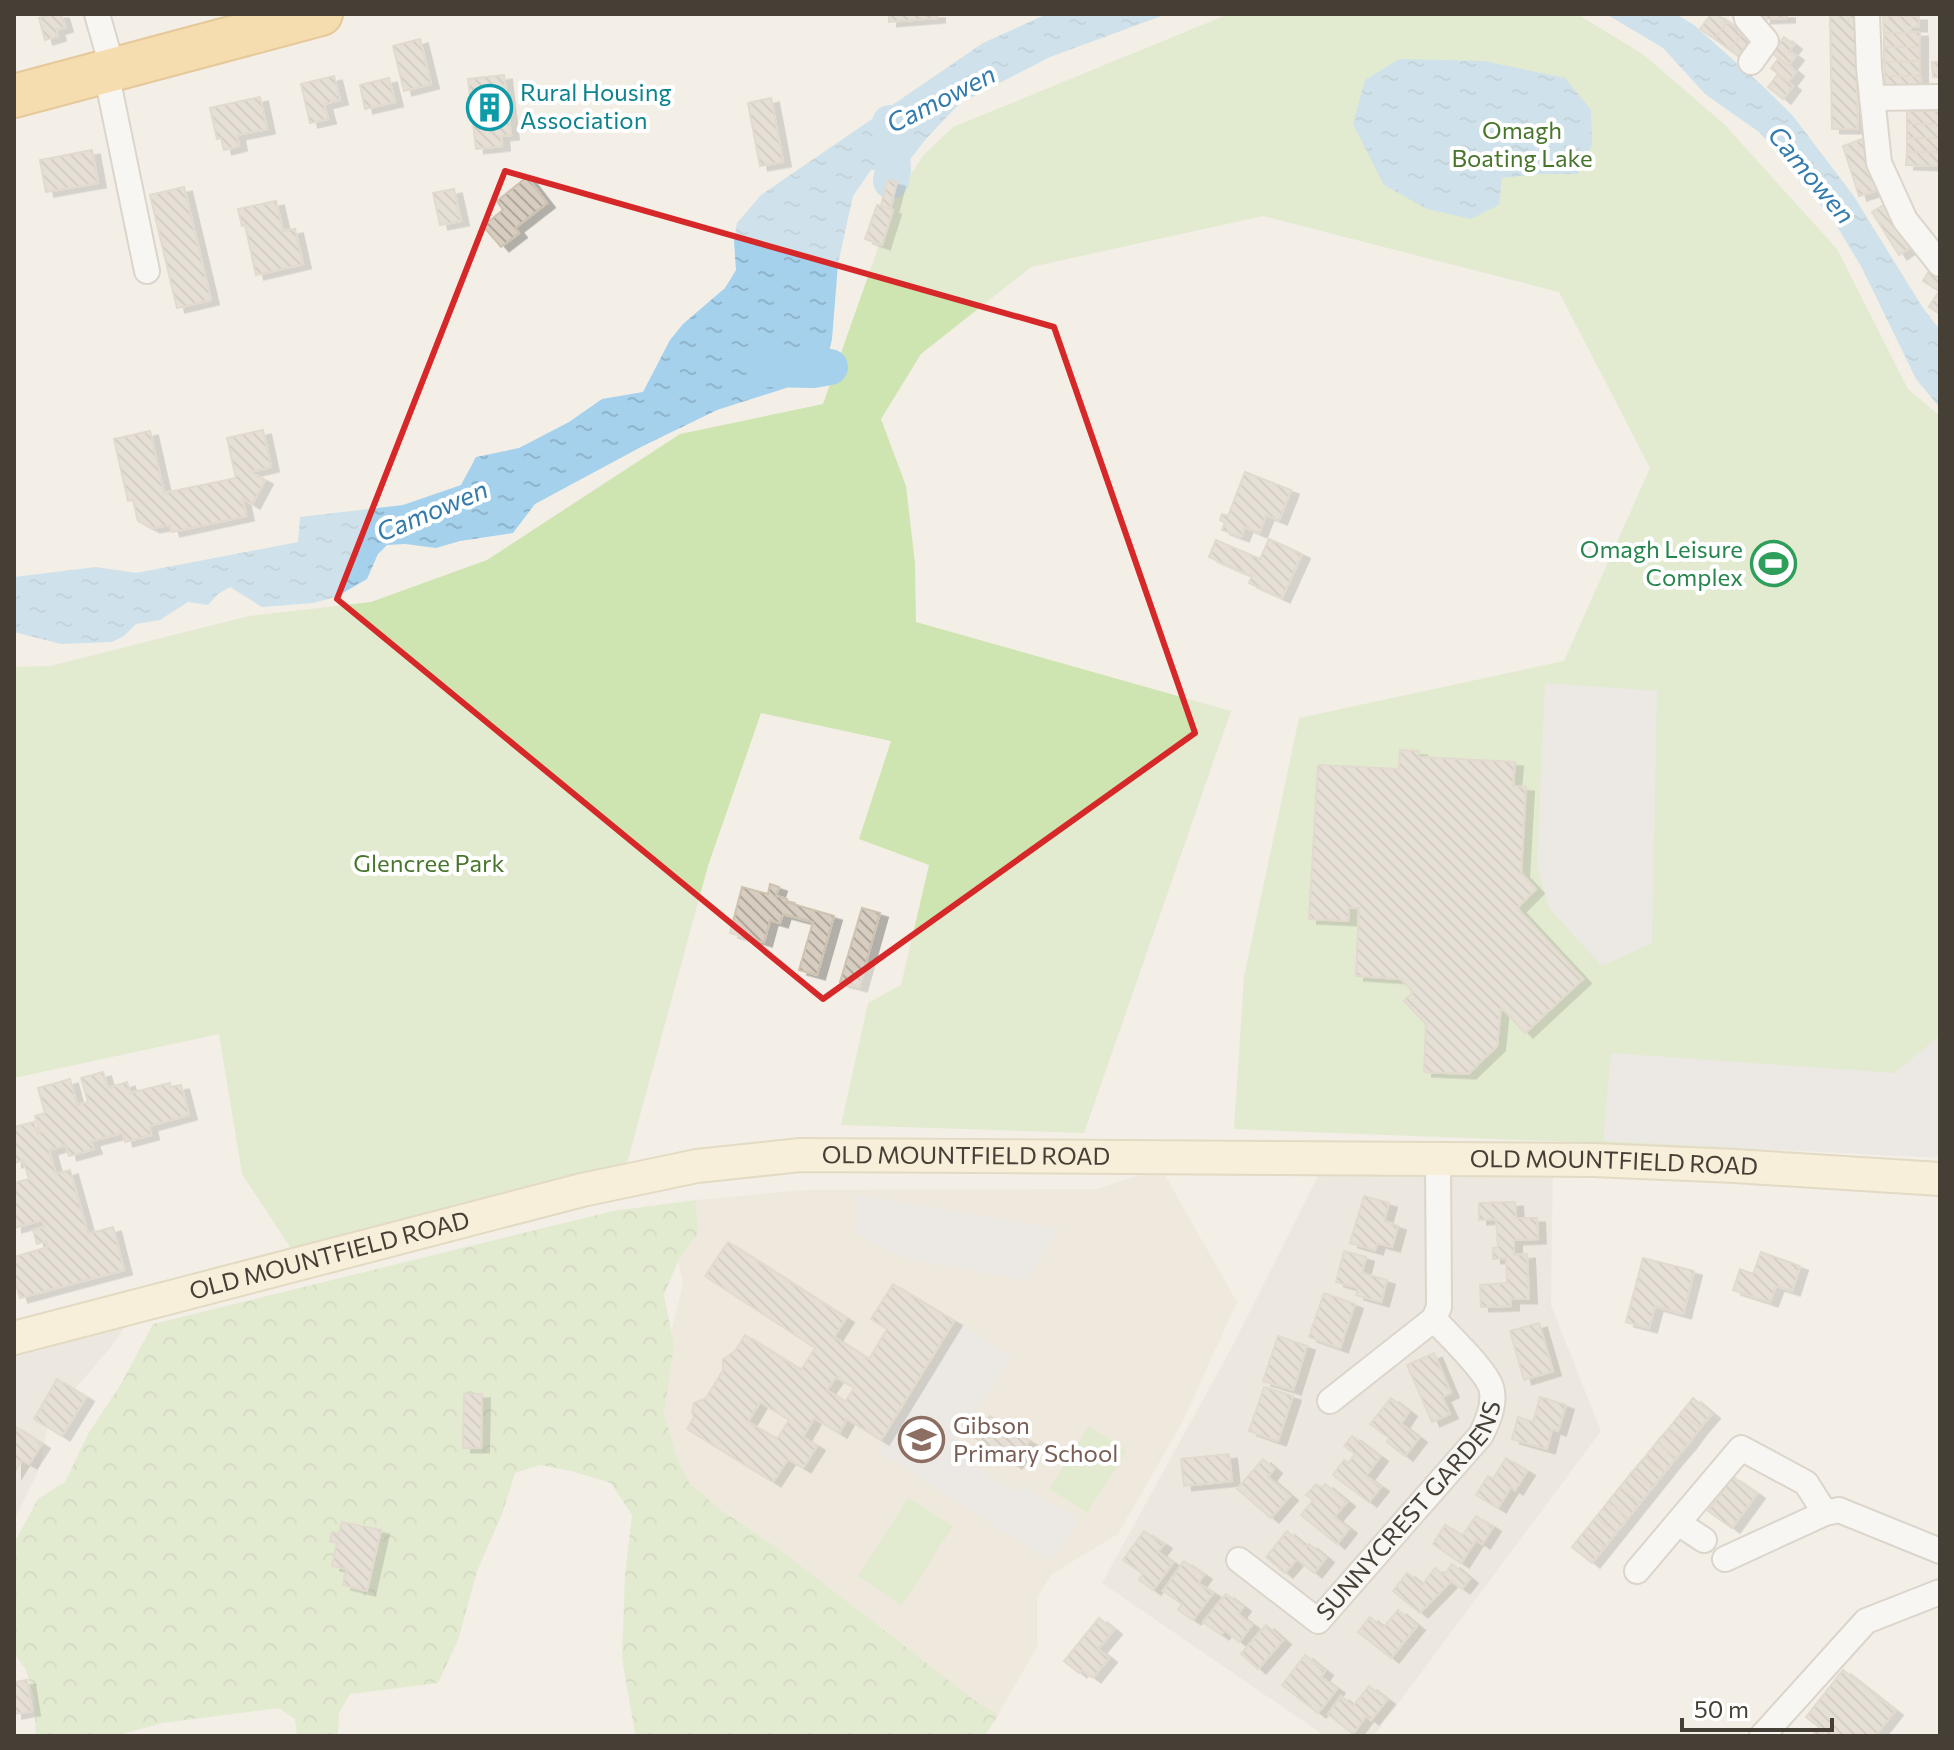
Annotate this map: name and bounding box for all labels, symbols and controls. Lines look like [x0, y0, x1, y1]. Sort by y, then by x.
water label: Camowen [881, 57, 1000, 138]
place label: Rural Housing Association [520, 77, 672, 134]
building icon: Rural Housing Association [465, 83, 513, 131]
park label: Omagh Boating Lake [1451, 115, 1593, 172]
water label: Camowen [1762, 119, 1862, 229]
water label: Camowen [371, 472, 492, 547]
place label: Omagh Leisure Complex [1580, 534, 1743, 591]
sports icon: Omagh Leisure Complex [1750, 540, 1798, 588]
park label: Glencree Park [353, 848, 505, 877]
street label: OLD MOUNTFIELD ROAD [822, 1139, 1110, 1170]
street label: OLD MOUNTFIELD ROAD [1470, 1143, 1759, 1180]
street label: OLD MOUNTFIELD ROAD [186, 1204, 472, 1305]
street label: SUNNYCREST GARDENS [1310, 1398, 1506, 1625]
place label: Gibson Primary School [953, 1410, 1118, 1467]
school or university icon: Gibson Primary School [898, 1416, 946, 1464]
scale bar [1682, 1682, 1832, 1732]
text: 50 m [1694, 1694, 1749, 1723]

